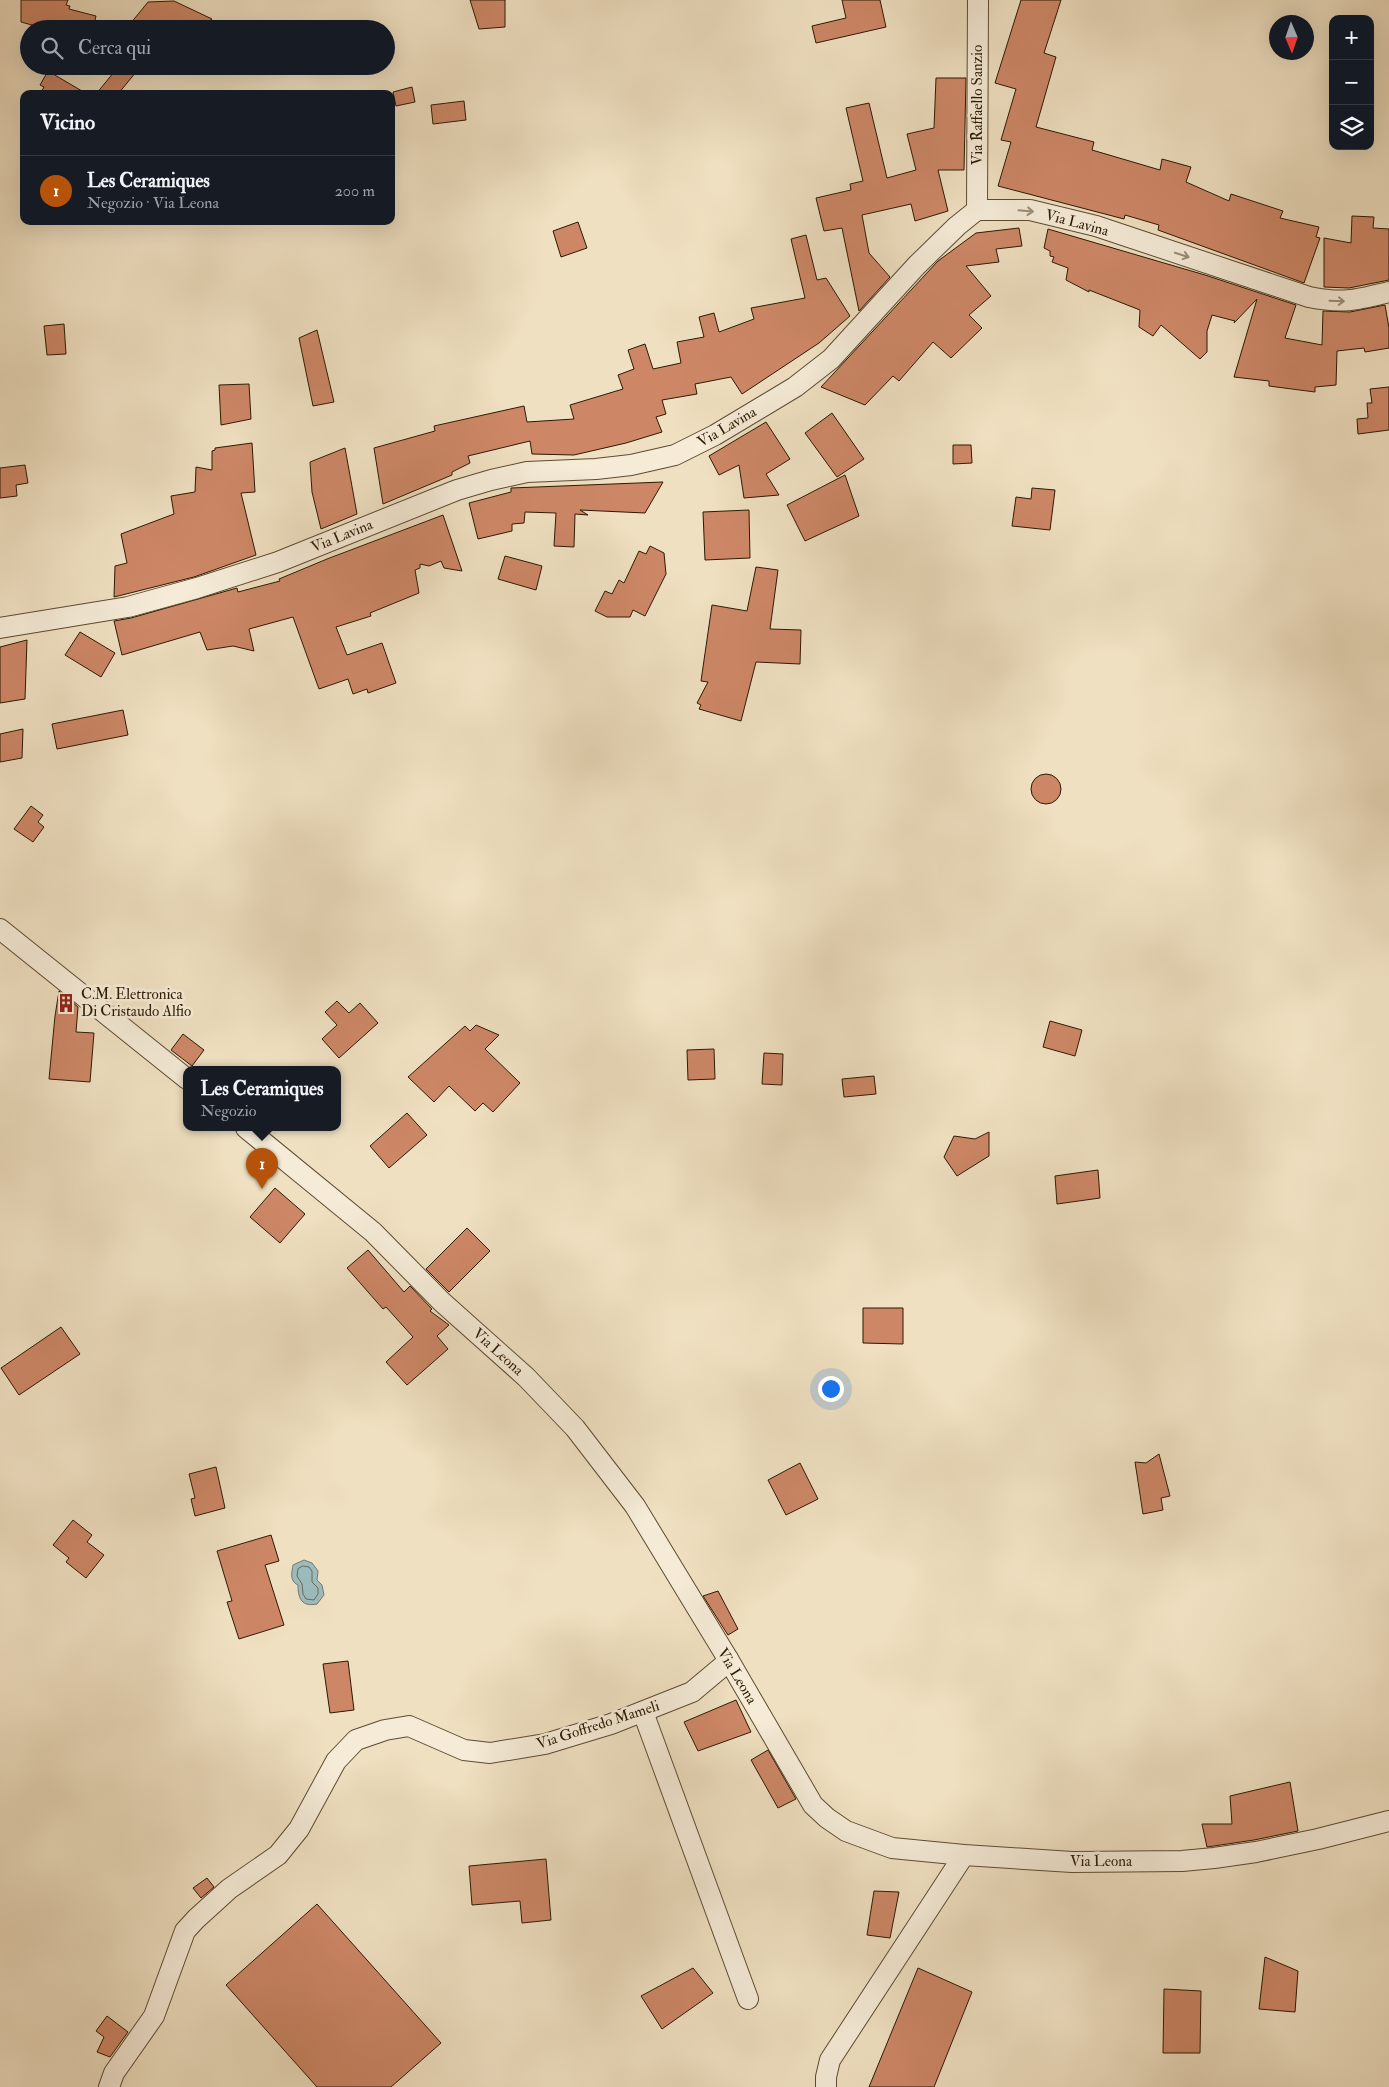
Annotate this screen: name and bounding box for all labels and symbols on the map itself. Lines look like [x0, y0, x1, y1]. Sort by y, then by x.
north arrow [1269, 15, 1314, 60]
street label: Via Raffaello Sanzio [968, 45, 987, 165]
street label: Via Lavina [1043, 205, 1112, 241]
one-way arrow [1018, 206, 1034, 215]
one-way arrow [1174, 250, 1190, 260]
one-way arrow [1329, 296, 1345, 306]
street label: Via Lavina [694, 402, 761, 451]
street label: Via Lavina [308, 515, 376, 557]
place label: C.M. Elettronica Di Cristaudo Alfio [81, 985, 191, 1021]
building icon: C.M. Elettronica Di Cristaudo Alfio [55, 992, 77, 1014]
pin: 1 [246, 1148, 278, 1189]
street label: Via Leona [469, 1324, 528, 1380]
your location [818, 1376, 844, 1402]
street label: Via Leona [713, 1644, 762, 1708]
street label: Via Goffredo Mameli [534, 1696, 662, 1754]
street label: Via Leona [1070, 1852, 1133, 1871]

